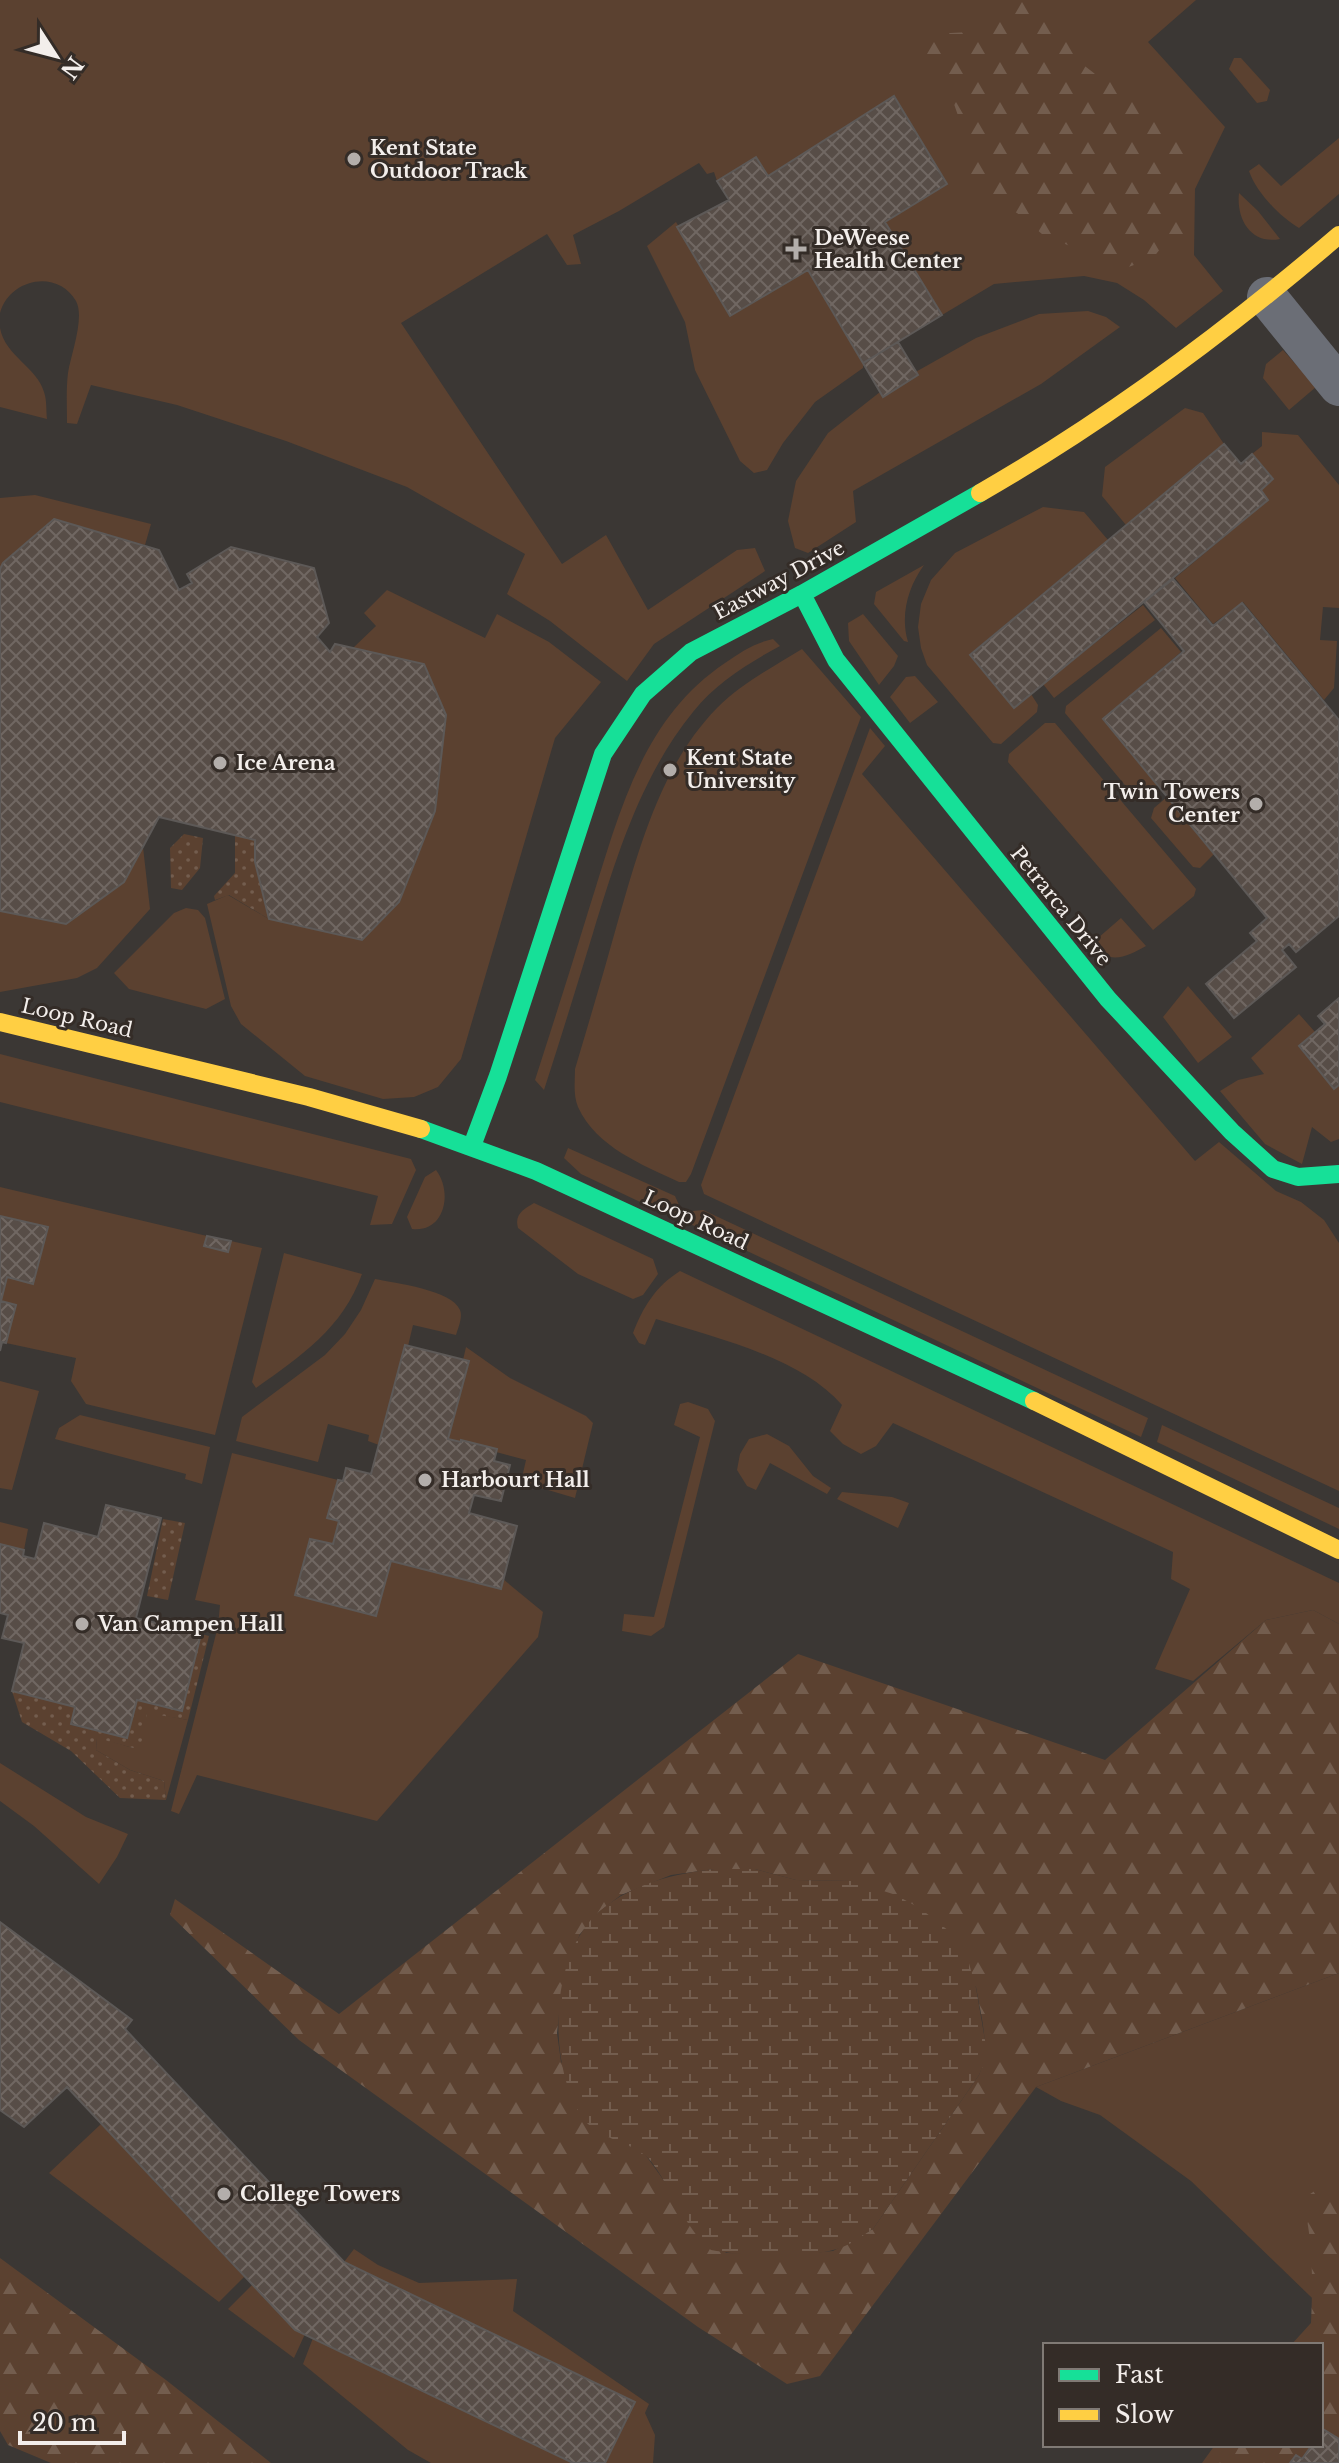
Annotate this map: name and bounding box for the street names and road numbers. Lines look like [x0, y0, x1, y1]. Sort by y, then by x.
street label: Eastway Drive [709, 535, 849, 625]
street label: Petrarca Drive [1006, 841, 1116, 971]
street label: Loop Road [19, 994, 135, 1042]
street label: Loop Road [640, 1185, 752, 1255]

